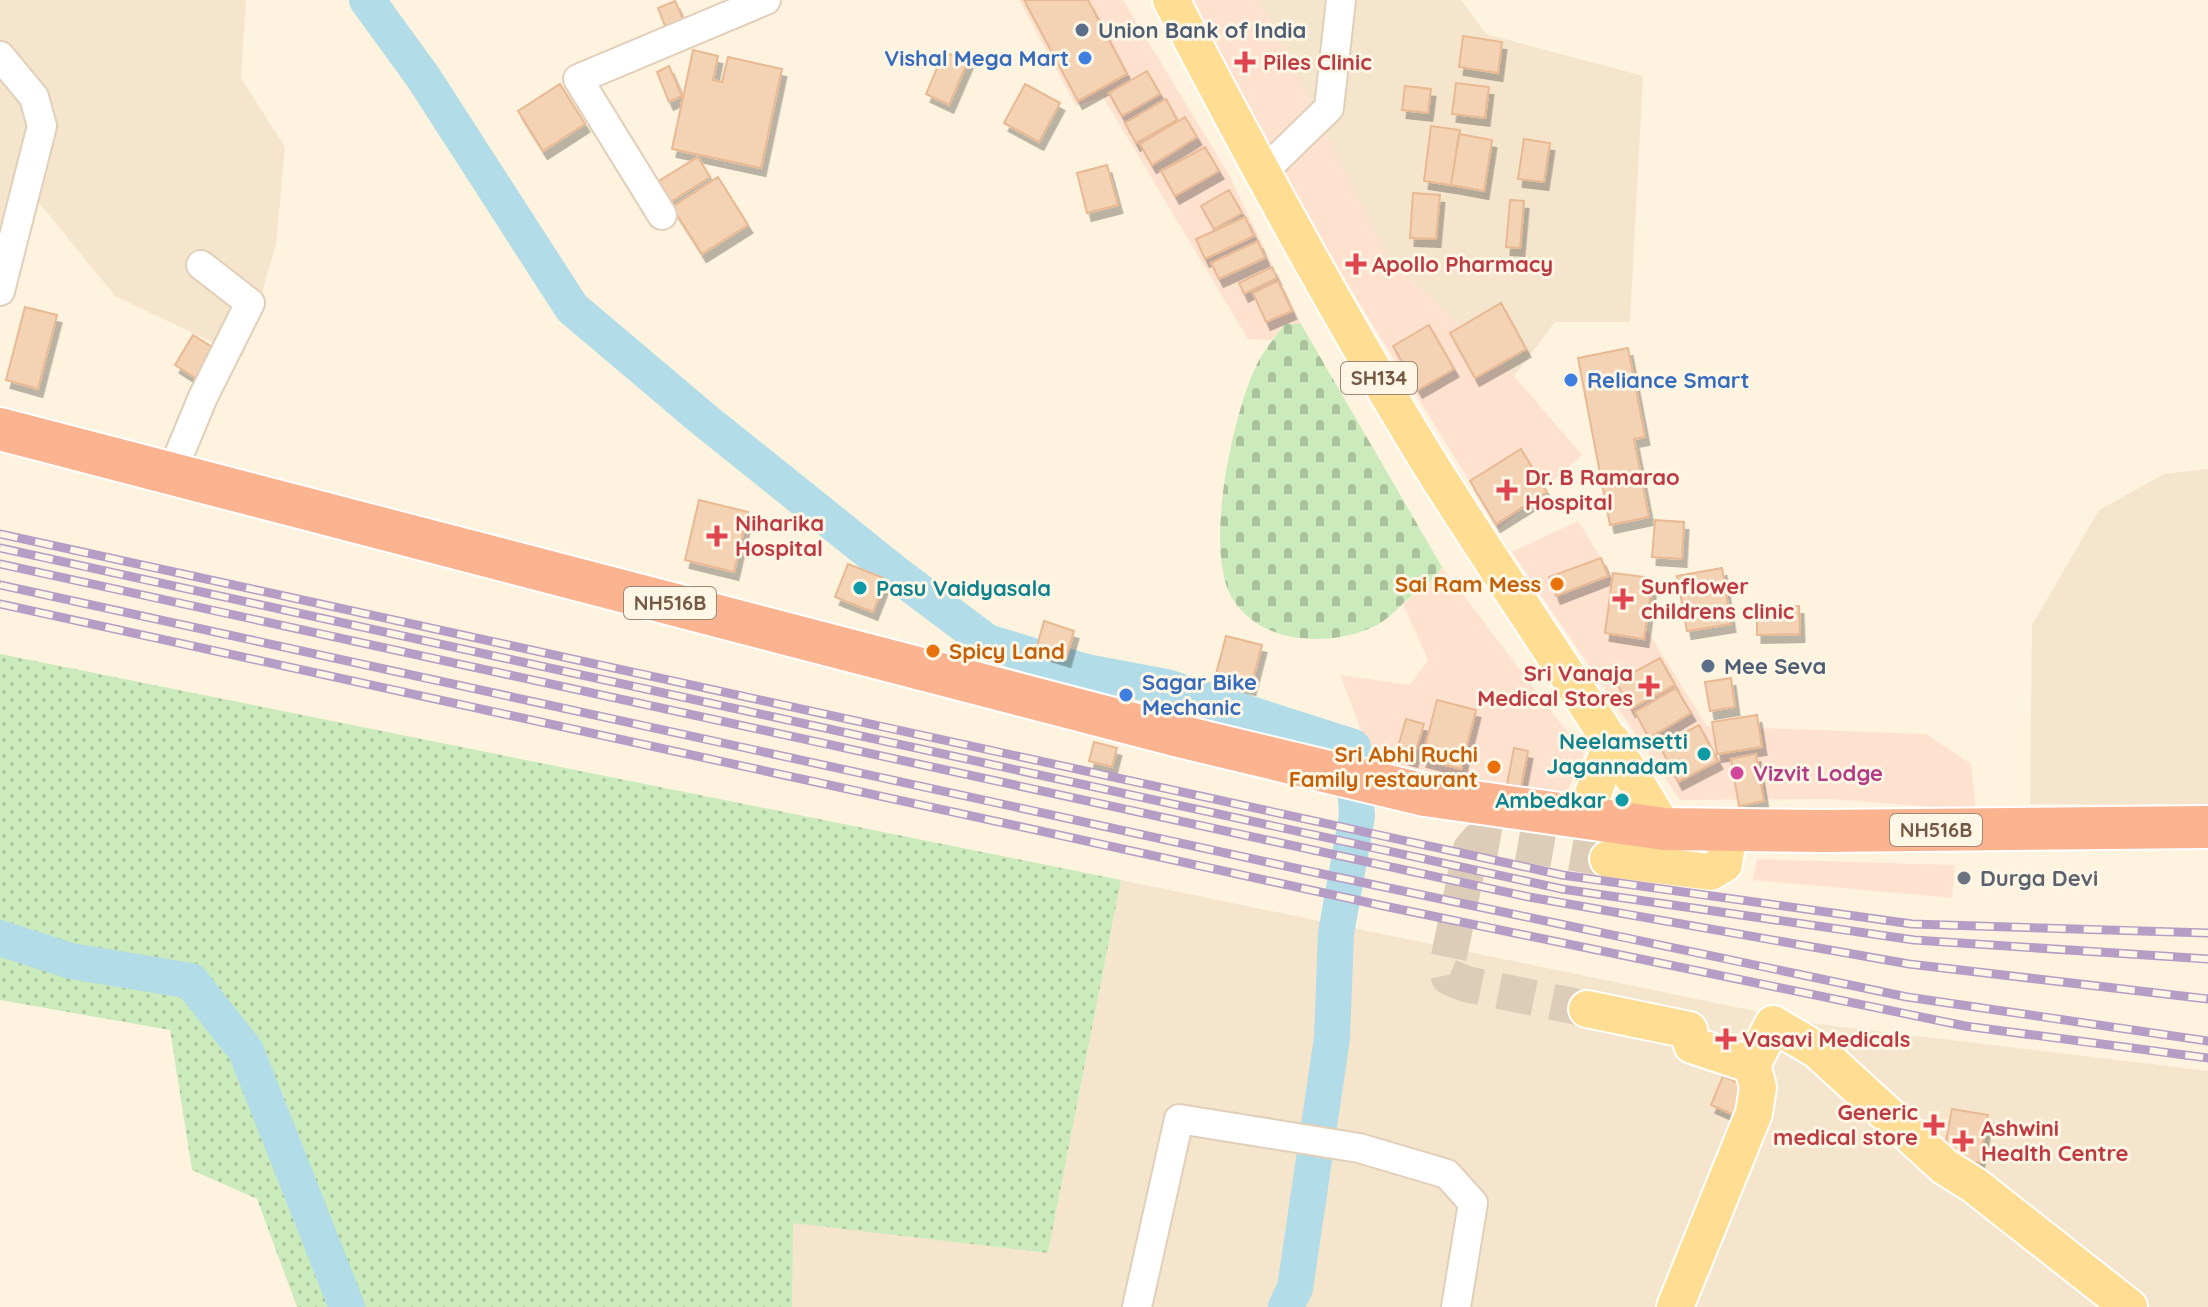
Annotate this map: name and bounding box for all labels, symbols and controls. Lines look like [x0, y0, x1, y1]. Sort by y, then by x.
place label: Union Bank of India [1098, 16, 1306, 44]
marker: Union Bank of India [1073, 21, 1091, 39]
place label: Vishal Mega Mart [884, 44, 1069, 72]
place label: Piles Clinic [1263, 48, 1372, 76]
marker: Vishal Mega Mart [1076, 49, 1094, 67]
marker: Piles Clinic [1234, 51, 1256, 73]
place label: Apollo Pharmacy [1372, 250, 1553, 278]
marker: Apollo Pharmacy [1347, 255, 1365, 273]
road number: SH134 [1341, 362, 1417, 394]
place label: Reliance Smart [1587, 366, 1749, 394]
marker: Reliance Smart [1562, 371, 1580, 389]
place label: Dr. B Ramarao Hospital [1525, 463, 1680, 516]
marker: Dr. B Ramarao Hospital [1496, 479, 1518, 501]
place label: Niharika Hospital [735, 509, 824, 562]
marker: Niharika Hospital [706, 525, 728, 547]
place label: Sai Ram Mess [1395, 570, 1541, 598]
place label: Sunflower childrens clinic [1641, 572, 1794, 625]
place label: Pasu Vaidyasala [876, 574, 1051, 602]
marker: Sai Ram Mess [1548, 575, 1566, 593]
marker: Pasu Vaidyasala [851, 579, 869, 597]
road number: NH516B [624, 587, 716, 619]
marker: Sunflower childrens clinic [1612, 588, 1634, 610]
place label: Spicy Land [949, 637, 1065, 665]
marker: Spicy Land [924, 642, 942, 660]
place label: Mee Seva [1724, 652, 1826, 680]
marker: Mee Seva [1699, 657, 1717, 675]
place label: Sri Vanaja Medical Stores [1477, 659, 1633, 712]
place label: Sagar Bike Mechanic [1142, 668, 1257, 721]
marker: Sri Vanaja Medical Stores [1640, 677, 1658, 695]
marker: Sagar Bike Mechanic [1117, 686, 1135, 704]
place label: Neelamsetti Jagannadam [1546, 727, 1688, 780]
place label: Sri Abhi Ruchi Family restaurant [1289, 740, 1478, 793]
marker: Neelamsetti Jagannadam [1695, 745, 1713, 763]
marker: Sri Abhi Ruchi Family restaurant [1485, 758, 1503, 776]
place label: Vizvit Lodge [1753, 759, 1883, 787]
marker: Vizvit Lodge [1728, 764, 1746, 782]
place label: Ambedkar [1495, 786, 1606, 814]
marker: Ambedkar [1613, 791, 1631, 809]
road number: NH516B [1890, 814, 1982, 846]
place label: Durga Devi [1980, 864, 2098, 892]
marker: Durga Devi [1955, 869, 1973, 887]
place label: Vasavi Medicals [1742, 1025, 1910, 1053]
marker: Vasavi Medicals [1717, 1030, 1735, 1048]
place label: Generic medical store [1773, 1098, 1918, 1151]
place label: Ashwini Health Centre [1981, 1114, 2129, 1167]
marker: Generic medical store [1925, 1116, 1943, 1134]
marker: Ashwini Health Centre [1952, 1130, 1974, 1152]

